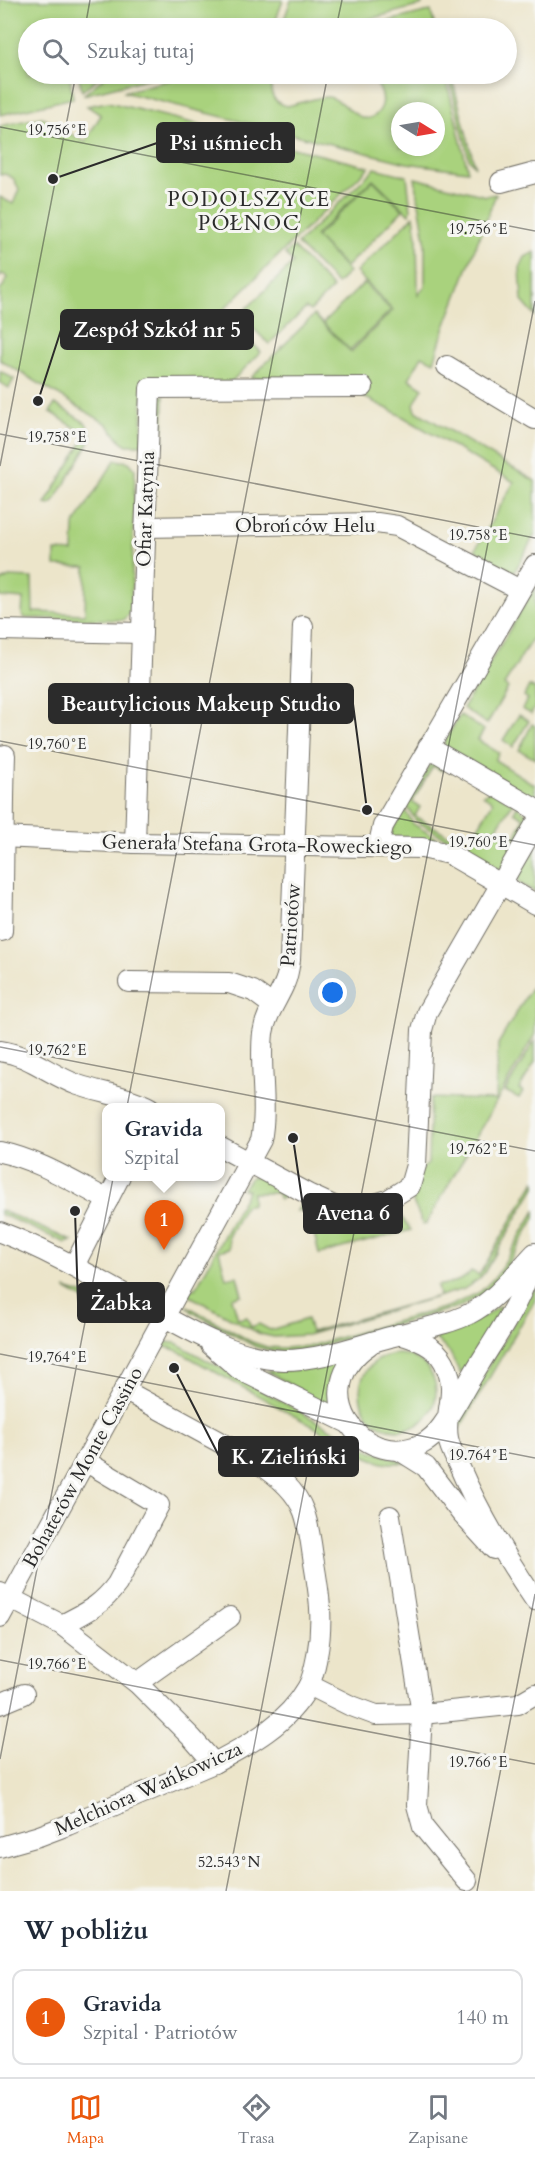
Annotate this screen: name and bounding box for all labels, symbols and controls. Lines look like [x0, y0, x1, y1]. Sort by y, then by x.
search box [18, 18, 517, 84]
icon: search [39, 35, 72, 68]
text: Szukaj tutaj [87, 36, 195, 66]
north arrow [391, 102, 445, 156]
text: 19.756°E [27, 120, 87, 140]
callout: Psi uśmiech [157, 123, 294, 162]
text: Psi uśmiech [169, 129, 283, 158]
district label: PODOLSZYCE PÓŁNOC [167, 185, 331, 238]
text: 19.756°E [448, 219, 508, 239]
callout: Zespół Szkół nr 5 [61, 310, 253, 349]
text: Zespół Szkół nr 5 [73, 316, 241, 345]
text: 19.758°E [27, 427, 87, 447]
street label: Ofiar Katynia [130, 450, 161, 567]
street label: Obrońców Helu [235, 512, 375, 539]
text: 19.758°E [448, 525, 508, 545]
callout: Beautylicious Makeup Studio [49, 684, 353, 723]
text: Beautylicious Makeup Studio [61, 690, 341, 719]
text: 19.760°E [27, 734, 87, 754]
street label: Generała Stefana Grota-Roweckiego [101, 828, 413, 861]
text: 19.760°E [448, 832, 508, 852]
street label: Patriotów [274, 882, 307, 968]
your location [318, 978, 347, 1007]
text: 19.762°E [27, 1040, 87, 1060]
popup [102, 1103, 225, 1181]
text: Gravida [124, 1114, 203, 1144]
text: 19.762°E [448, 1139, 508, 1159]
text: Szpital [124, 1144, 179, 1171]
callout: Avena 6 [304, 1194, 402, 1233]
text: Avena 6 [316, 1199, 390, 1228]
pin: 1 [144, 1200, 184, 1250]
callout: Żabka [78, 1283, 164, 1322]
text: Żabka [90, 1289, 152, 1318]
text: 19.764°E [27, 1347, 87, 1367]
street label: Bohaterów Monte Cassino [16, 1362, 149, 1573]
callout: K. Zieliński [219, 1437, 358, 1476]
text: K. Zieliński [231, 1443, 347, 1472]
text: 19.764°E [448, 1445, 508, 1465]
text: 19.766°E [27, 1654, 87, 1674]
street label: Melchiora Wańkowicza [50, 1735, 247, 1842]
text: 19.766°E [448, 1752, 508, 1772]
text: 52.543°N [198, 1852, 261, 1872]
text: W pobliżu [24, 1913, 149, 1948]
text: Gravida [83, 1989, 162, 2019]
text: 1 [40, 2004, 51, 2031]
text: 140 m [456, 2004, 509, 2031]
text: Szpital · Patriotów [83, 2019, 238, 2046]
tab: Mapa [67, 2091, 104, 2149]
tab: Trasa [238, 2091, 275, 2149]
tab: Zapisane [408, 2091, 468, 2149]

